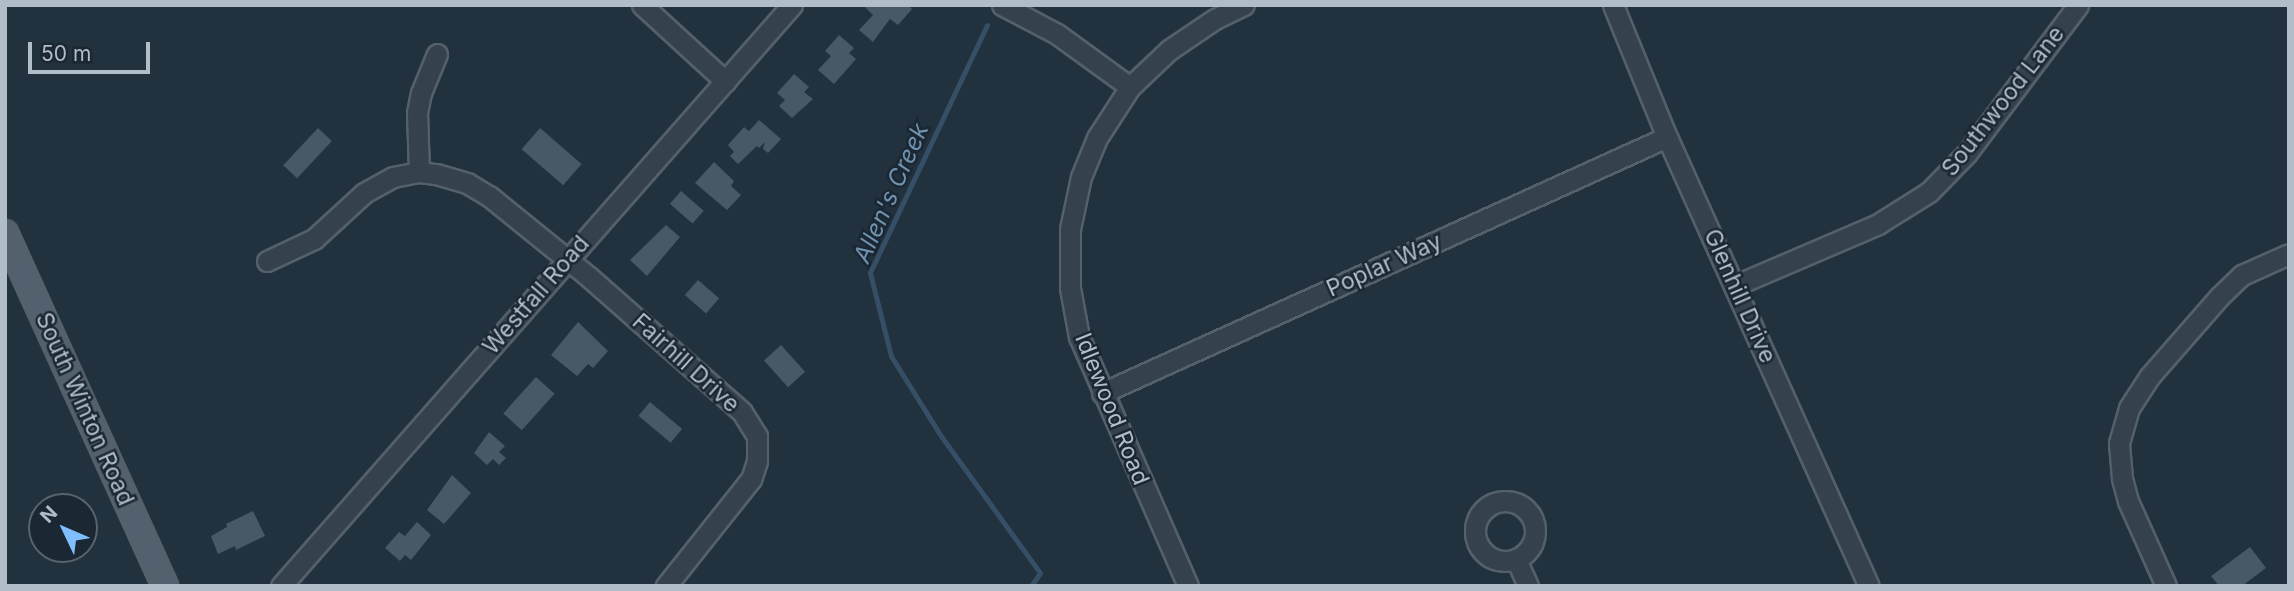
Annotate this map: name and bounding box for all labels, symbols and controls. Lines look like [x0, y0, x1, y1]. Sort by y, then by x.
street label: Southwood Lane [1936, 21, 2070, 181]
scale bar [32, 28, 154, 72]
text: 50 m [41, 41, 91, 66]
water label: Allen's Creek [847, 119, 935, 267]
street label: Glenhill Drive [1698, 225, 1782, 367]
street label: Poplar Way [1322, 227, 1446, 303]
street label: Westfall Road [477, 230, 595, 360]
street label: South Winton Road [30, 308, 140, 510]
street label: Fairhill Drive [627, 308, 745, 418]
street label: Idlewood Road [1069, 329, 1155, 489]
north arrow [28, 493, 98, 563]
text: N [36, 501, 62, 528]

